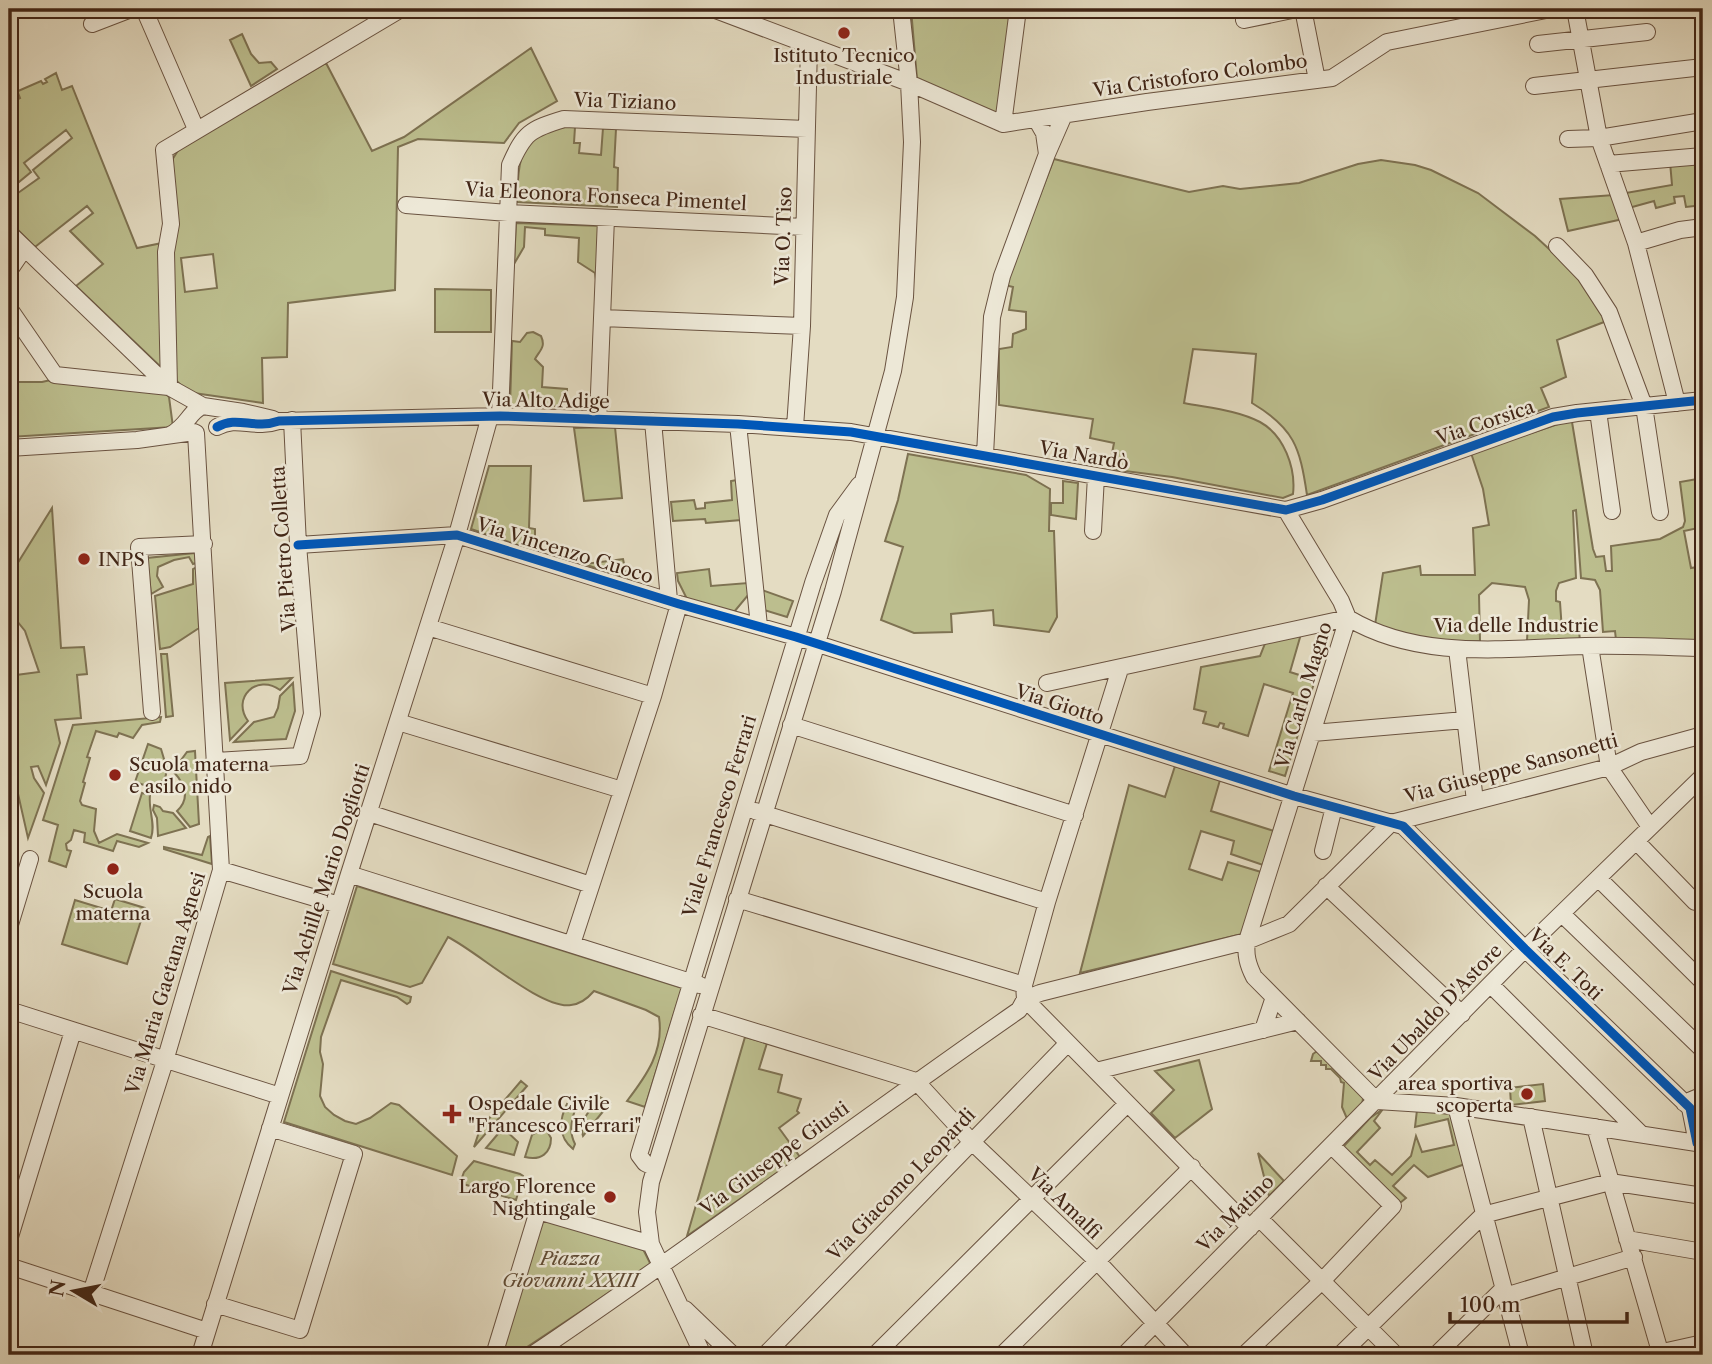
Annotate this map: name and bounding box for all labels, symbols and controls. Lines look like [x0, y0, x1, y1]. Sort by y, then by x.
marker: Istituto Tecnico Industriale [836, 25, 852, 41]
place label: Istituto Tecnico Industriale [773, 44, 915, 89]
street label: Via Cristoforo Colombo [1090, 49, 1309, 102]
street label: Via Tiziano [572, 88, 677, 115]
street label: Via Eleonora Fonseca Pimentel [464, 178, 748, 215]
street label: Via O. Tiso [770, 186, 797, 287]
street label: Via Alto Adige [481, 388, 610, 413]
street label: Via Corsica [1432, 395, 1537, 450]
street label: Via Nardò [1036, 436, 1130, 475]
street label: Via Pietro Colletta [266, 465, 301, 634]
street label: Via Vincenzo Cuoco [473, 512, 656, 588]
place label: INPS [98, 548, 145, 571]
marker: INPS [76, 551, 92, 567]
street label: Via delle Industrie [1432, 614, 1599, 637]
street label: Via Carlo Magno [1270, 619, 1337, 772]
street label: Via Giotto [1012, 679, 1107, 730]
street label: Viale Francesco Ferrari [677, 712, 761, 921]
street label: Via Giuseppe Sansonetti [1401, 729, 1621, 808]
place label: Scuola materna e asilo nido [129, 753, 269, 798]
street label: Via Achille Mario Dogliotti [278, 761, 375, 998]
marker: Scuola materna e asilo nido [107, 767, 123, 783]
marker: Scuola materna [105, 861, 121, 877]
street label: Via Maria Gaetana Agnesi [120, 869, 210, 1098]
place label: Scuola materna [76, 880, 150, 925]
street label: Via E. Toti [1523, 923, 1607, 1005]
street label: Via Ubaldo D'Astore [1363, 939, 1507, 1086]
place label: area sportiva scoperta [1398, 1072, 1513, 1117]
marker: area sportiva scoperta [1519, 1086, 1535, 1102]
place label: Ospedale Civile "Francesco Ferrari" [468, 1092, 642, 1137]
street label: Via Giuseppe Giusti [694, 1096, 853, 1221]
street label: Via Giacomo Leopardi [822, 1103, 980, 1266]
marker: Ospedale Civile "Francesco Ferrari" [442, 1104, 462, 1124]
street label: Via Amalfi [1022, 1162, 1106, 1244]
street label: Via Matino [1191, 1170, 1279, 1257]
place label: Largo Florence Nightingale [458, 1175, 596, 1220]
marker: Largo Florence Nightingale [602, 1189, 618, 1205]
park label: Piazza Giovanni XXIII [502, 1247, 642, 1292]
north arrow [38, 1256, 108, 1326]
text: N [45, 1278, 71, 1298]
scale bar [1450, 1280, 1626, 1324]
text: 100 m [1460, 1292, 1521, 1317]

